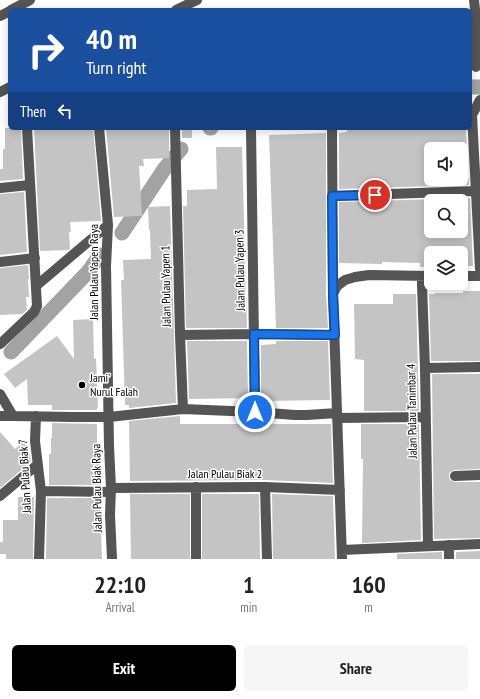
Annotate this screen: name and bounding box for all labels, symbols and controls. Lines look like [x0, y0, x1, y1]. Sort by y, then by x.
text: 40 m [86, 20, 137, 57]
icon: right [20, 24, 72, 76]
text: Turn right [86, 56, 146, 79]
icon: left [54, 100, 76, 122]
text: Then [20, 102, 46, 121]
map controls [424, 142, 468, 290]
button: sound [424, 142, 468, 186]
pin [358, 178, 392, 212]
icon: arrive [364, 184, 386, 206]
button: search [424, 194, 468, 238]
street label: Jalan Pulau Yapen Raya [86, 224, 101, 321]
street label: Jalan Pulau Yapen 3 [231, 229, 248, 312]
street label: Jalan Pulau Yapen 1 [157, 245, 174, 328]
button: layers [424, 246, 468, 290]
street label: Jalan Pulau Tanimbar 4 [403, 363, 420, 459]
place label: Jami' Nurul Falah [89, 370, 138, 399]
marker: Jami' Nurul Falah [77, 380, 87, 390]
position arrow [234, 391, 276, 433]
street label: Jalan Pulau Biak 7 [15, 439, 34, 514]
street label: Jalan Pulau Biak Raya [88, 443, 105, 533]
street label: Jalan Pulau Biak 2 [187, 466, 262, 481]
text: 22:10 [94, 569, 146, 600]
text: 1 [243, 569, 254, 600]
text: 160 [351, 569, 386, 600]
text: Arrival [105, 599, 135, 616]
text: min [240, 599, 257, 616]
text: m [364, 599, 373, 616]
button: Exit [12, 645, 236, 691]
button: Share [244, 645, 468, 691]

